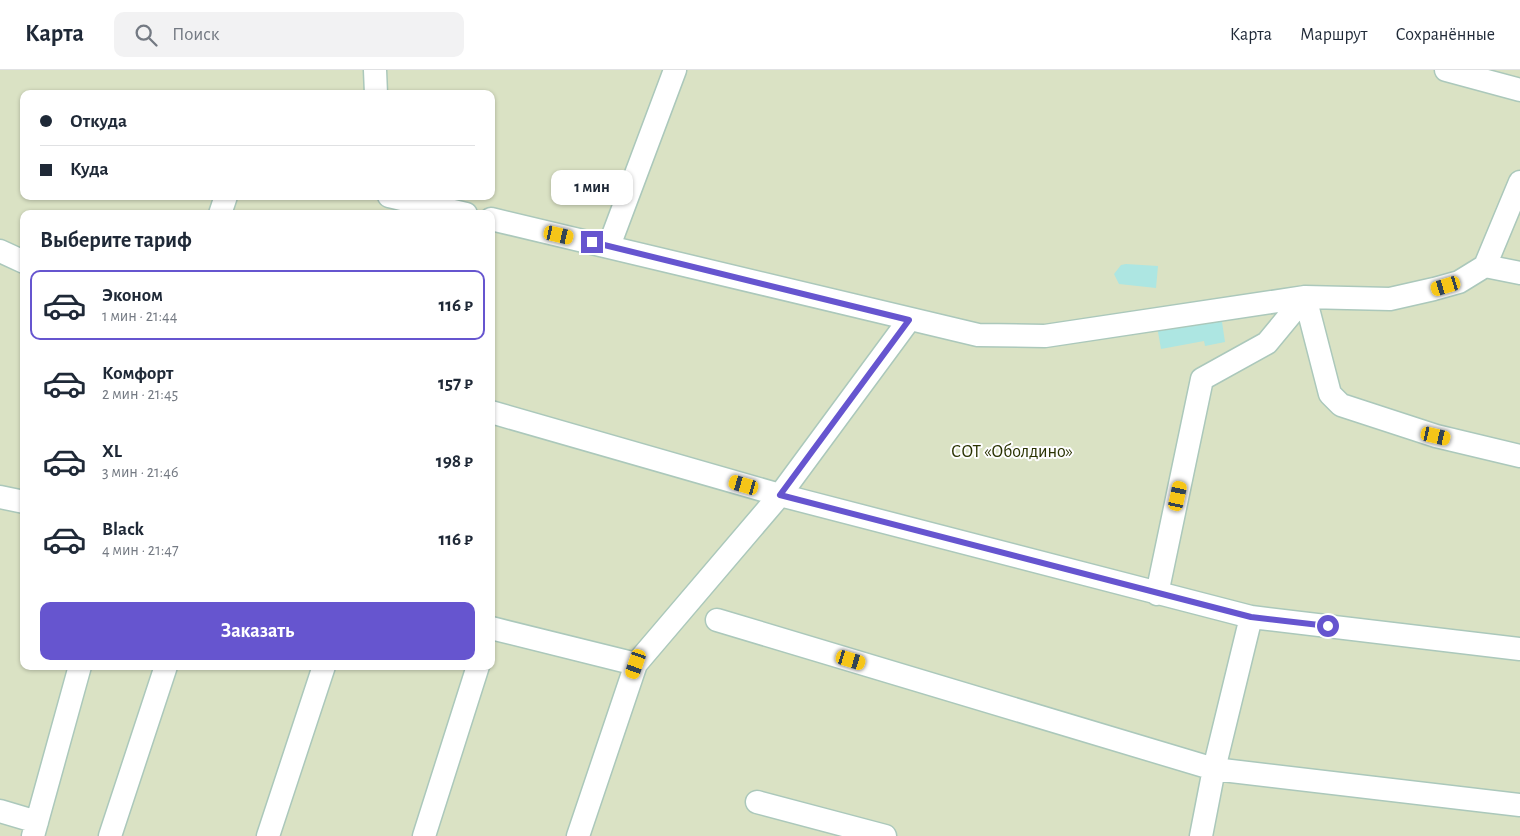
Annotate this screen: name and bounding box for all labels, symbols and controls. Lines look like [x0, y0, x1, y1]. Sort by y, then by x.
search box [114, 12, 464, 57]
icon: search [132, 21, 160, 49]
text: Карта [25, 22, 84, 46]
text: Поиск [172, 25, 219, 44]
text: Карта [1230, 26, 1272, 44]
text: Маршрут [1300, 26, 1368, 44]
text: Сохранённые [1396, 26, 1495, 44]
text: Откуда [70, 112, 127, 131]
text: Куда [70, 160, 109, 179]
callout: 1 мин [551, 170, 633, 204]
text: 1 мин [574, 179, 610, 195]
car [542, 224, 575, 246]
text: Выберите тариф [40, 229, 192, 251]
route end [581, 231, 603, 253]
car [1429, 274, 1462, 298]
icon: car [42, 283, 87, 328]
text: Эконом [102, 286, 163, 305]
text: 116 ₽ [438, 296, 473, 315]
text: 1 мин · 21:44 [102, 308, 178, 324]
icon: car [42, 361, 87, 406]
text: Комфорт [102, 364, 173, 383]
text: 157 ₽ [438, 374, 473, 393]
text: 2 мин · 21:45 [102, 386, 178, 402]
car [1419, 425, 1452, 447]
icon: car [42, 439, 87, 484]
text: XL [102, 442, 122, 461]
park label: СОТ «Оболдино» [951, 442, 1073, 461]
text: 198 ₽ [436, 452, 473, 471]
text: 3 мин · 21:46 [102, 464, 178, 480]
car [727, 474, 760, 496]
car [1167, 480, 1188, 512]
icon: car [42, 517, 87, 562]
text: Black [102, 520, 144, 539]
text: 116 ₽ [438, 530, 473, 549]
text: 4 мин · 21:47 [102, 542, 179, 558]
button: Заказать [40, 602, 475, 660]
route start [1317, 615, 1339, 637]
car [624, 647, 647, 681]
car [834, 648, 867, 672]

